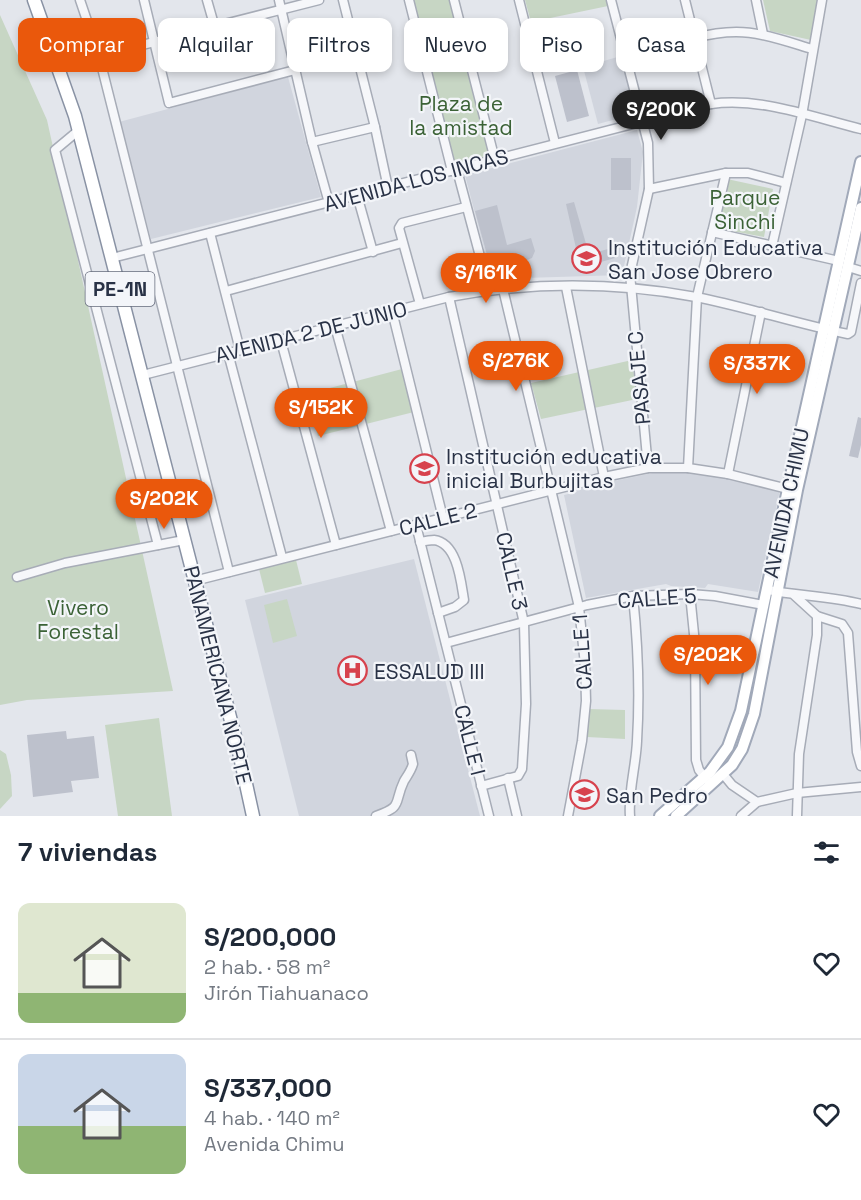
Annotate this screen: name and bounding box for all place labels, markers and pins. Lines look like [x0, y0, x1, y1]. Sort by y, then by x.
pin: S/200K [612, 90, 710, 141]
place label: Institución Educativa San Jose Obrero [608, 234, 823, 285]
school or university icon: Institución Educativa San Jose Obrero [571, 243, 603, 275]
pin: S/161K [437, 253, 535, 304]
pin: S/276K [467, 341, 565, 392]
pin: S/337K [708, 344, 806, 395]
pin: S/152K [272, 388, 370, 439]
place label: Institución educativa inicial Burbujitas [446, 443, 662, 494]
school or university icon: Institución educativa inicial Burbujitas [409, 452, 441, 484]
pin: S/202K [115, 479, 213, 530]
pin: S/202K [659, 635, 757, 686]
hospital icon: ESSALUD III [337, 655, 369, 687]
place label: ESSALUD III [374, 658, 485, 685]
school or university icon: San Pedro [569, 779, 601, 811]
place label: San Pedro [606, 782, 708, 809]

